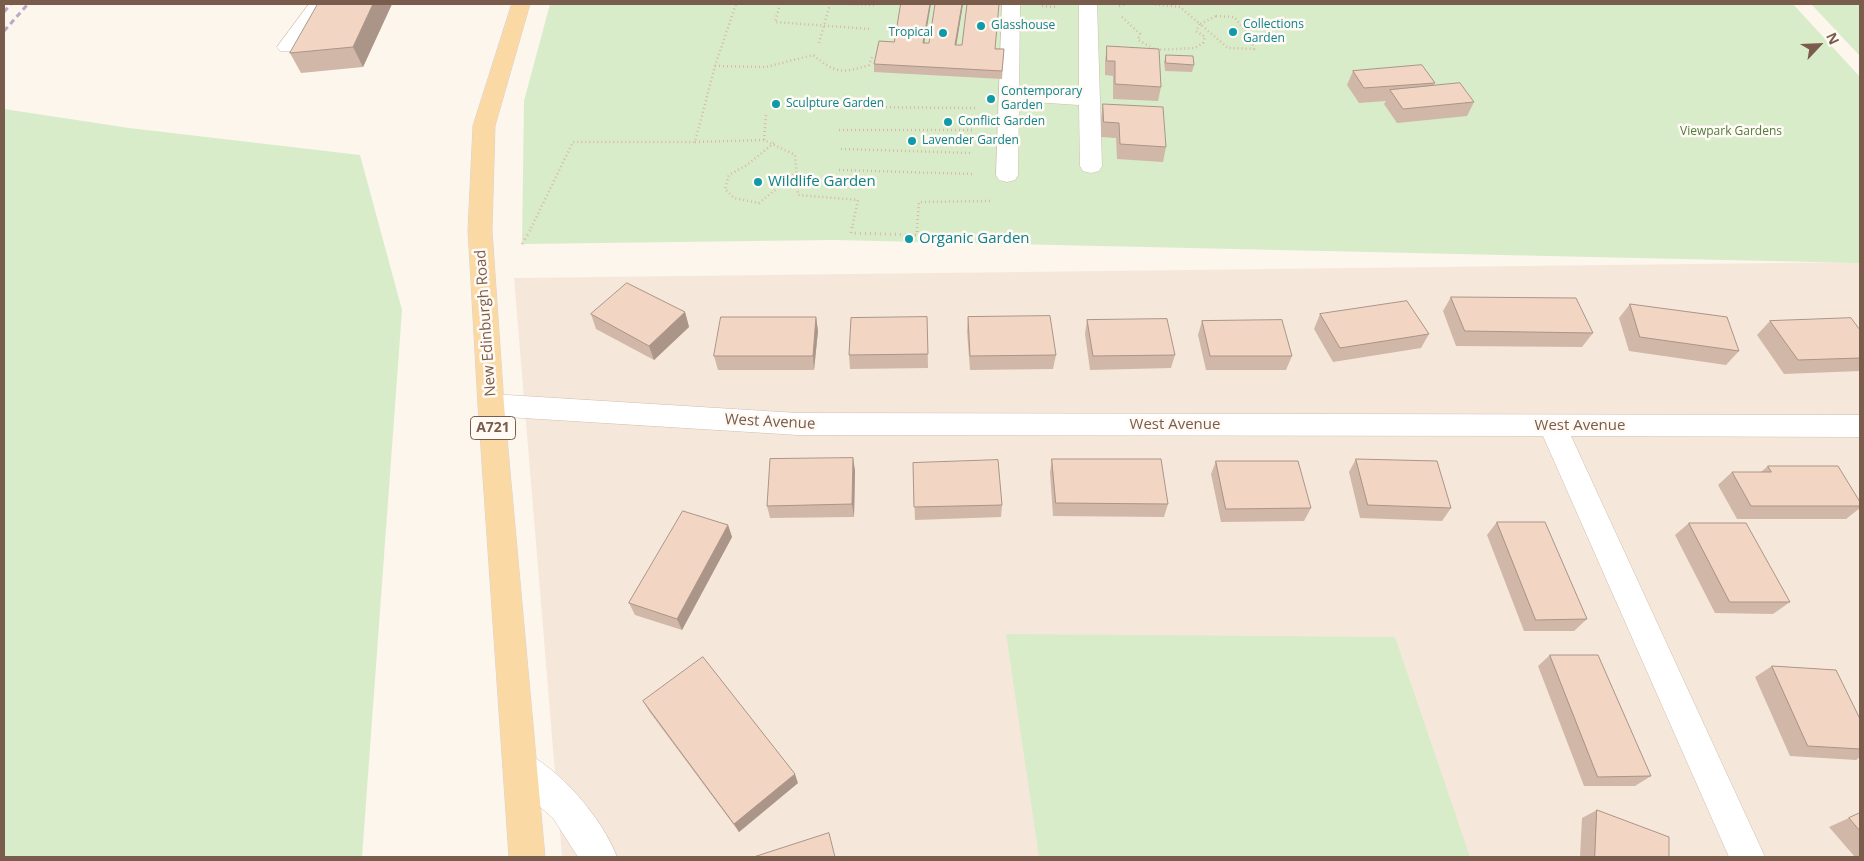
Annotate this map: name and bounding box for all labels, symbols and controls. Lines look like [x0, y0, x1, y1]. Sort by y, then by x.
place label: Collections Garden [1243, 18, 1304, 46]
place label: Glasshouse [991, 19, 1055, 33]
marker: Glasshouse [975, 20, 987, 32]
north arrow [1794, 20, 1844, 70]
place label: Tropical [888, 26, 933, 40]
marker: Collections Garden [1227, 26, 1239, 38]
marker: Tropical [937, 27, 949, 39]
text: N [1822, 29, 1844, 48]
place label: Contemporary Garden [1001, 85, 1082, 113]
marker: Contemporary Garden [985, 93, 997, 105]
place label: Sculpture Garden [786, 97, 884, 111]
marker: Sculpture Garden [770, 98, 782, 110]
place label: Conflict Garden [958, 115, 1045, 129]
marker: Conflict Garden [942, 116, 954, 128]
park label: Viewpark Gardens [1680, 125, 1782, 139]
place label: Lavender Garden [922, 134, 1019, 148]
marker: Lavender Garden [906, 135, 918, 147]
place label: Wildlife Garden [768, 173, 876, 191]
marker: Wildlife Garden [752, 176, 764, 188]
place label: Organic Garden [919, 230, 1030, 248]
marker: Organic Garden [903, 233, 915, 245]
street label: New Edinburgh Road [472, 249, 500, 397]
street label: West Avenue [724, 411, 816, 433]
road number: A721 [470, 416, 516, 439]
street label: West Avenue [1130, 416, 1220, 434]
street label: West Avenue [1535, 417, 1625, 435]

